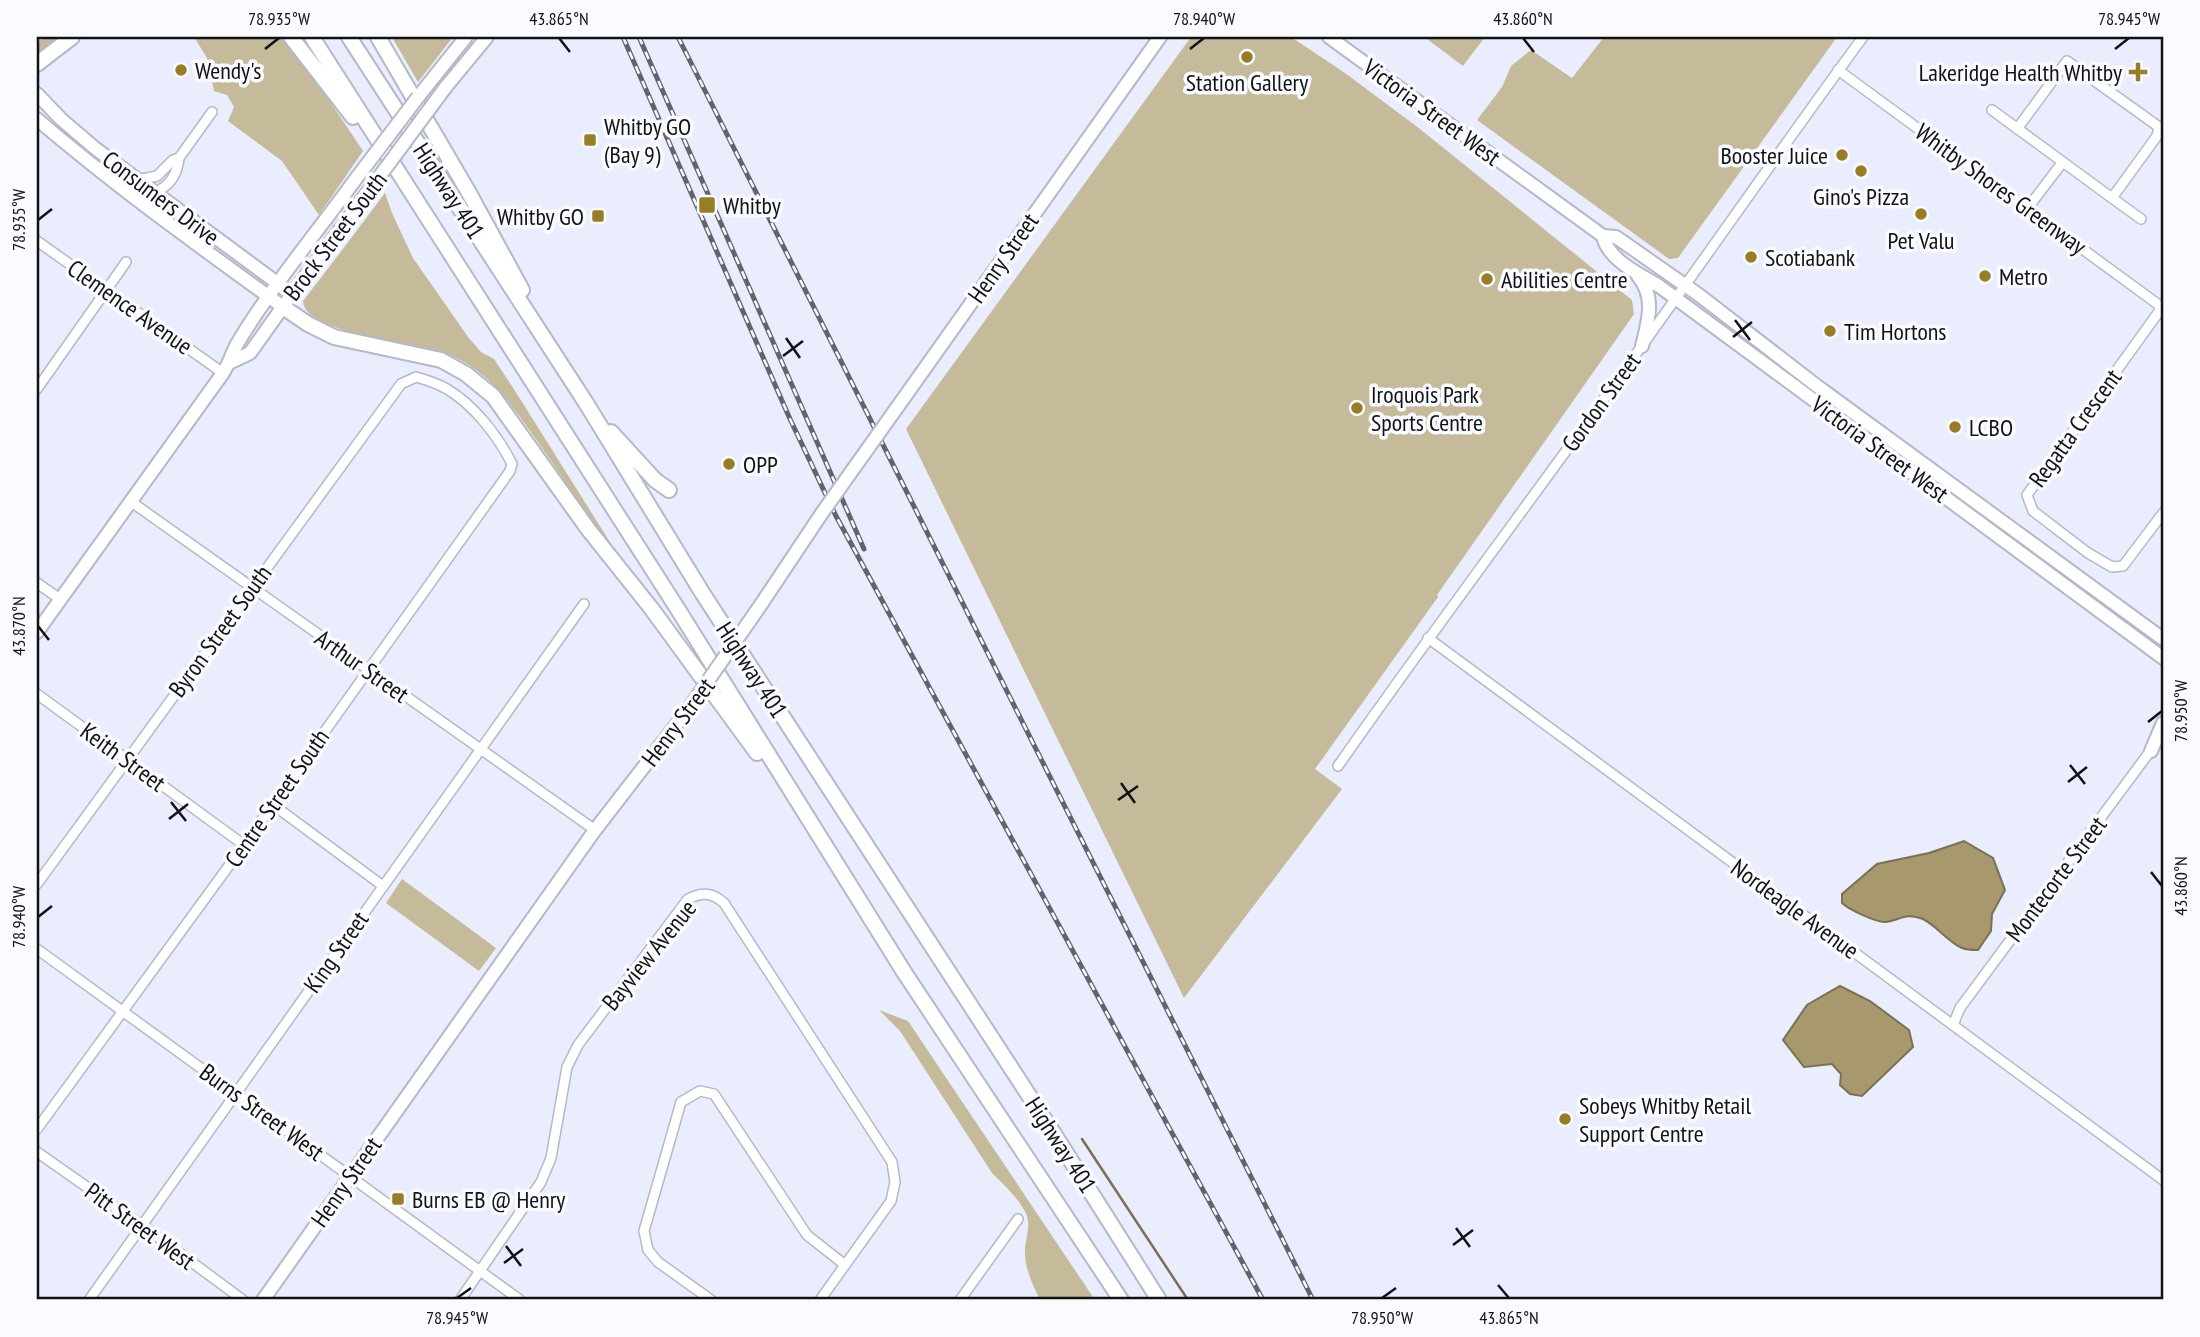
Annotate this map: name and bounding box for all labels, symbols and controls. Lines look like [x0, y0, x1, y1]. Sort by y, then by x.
text: 78.935°W [248, 7, 310, 30]
text: 43.865°N [529, 7, 589, 30]
text: 78.940°W [1173, 7, 1235, 30]
text: 43.860°N [1493, 7, 1553, 30]
text: 78.945°W [2098, 7, 2160, 30]
marker: Station Gallery [1239, 49, 1255, 65]
street label: Victoria Street West [1356, 51, 1507, 172]
place label: Wendy's [195, 55, 261, 86]
place label: Lakeridge Health Whitby [1919, 57, 2122, 88]
marker: Wendy's [173, 62, 189, 78]
marker: Lakeridge Health Whitby [2128, 62, 2148, 82]
place label: Station Gallery [1186, 67, 1308, 98]
place label: Whitby GO (Bay 9) [604, 111, 691, 170]
street label: Whitby Shores Greenway [1909, 116, 2093, 262]
marker: Whitby GO (Bay 9) [582, 132, 598, 148]
street label: Highway 401 [406, 137, 492, 245]
place label: Booster Juice [1720, 140, 1828, 171]
street label: Consumers Drive [96, 144, 226, 252]
marker: Booster Juice [1834, 147, 1850, 163]
marker: Gino's Pizza [1853, 163, 1869, 179]
street label: Brock Street South [276, 165, 394, 307]
place label: Gino's Pizza [1813, 181, 1909, 212]
text: 78.935°W [7, 189, 30, 251]
place label: Whitby [723, 190, 781, 221]
marker: Whitby [697, 195, 717, 215]
place label: Whitby GO [497, 201, 584, 232]
marker: Pet Valu [1913, 206, 1929, 222]
street label: Henry Street [961, 207, 1045, 309]
marker: Whitby GO [590, 208, 606, 224]
place label: Pet Valu [1888, 225, 1954, 256]
place label: Scotiabank [1765, 242, 1856, 273]
marker: Scotiabank [1743, 249, 1759, 265]
street label: Clemence Avenue [61, 252, 199, 362]
place label: Metro [1999, 261, 2048, 292]
place label: Abilities Centre [1501, 264, 1628, 295]
marker: Metro [1977, 268, 1993, 284]
marker: Abilities Centre [1479, 271, 1495, 287]
place label: Tim Hortons [1844, 316, 1946, 347]
marker: Tim Hortons [1822, 323, 1838, 339]
street label: Gordon Street [1555, 346, 1648, 458]
street label: Regatta Crescent [2022, 362, 2129, 493]
place label: Iroquois Park Sports Centre [1371, 379, 1483, 438]
street label: Victoria Street West [1804, 388, 1955, 509]
marker: Iroquois Park Sports Centre [1349, 400, 1365, 416]
place label: LCBO [1969, 412, 2013, 443]
marker: LCBO [1947, 419, 1963, 435]
place label: OPP [743, 449, 778, 480]
marker: OPP [721, 456, 737, 472]
street label: Byron Street South [162, 559, 278, 703]
text: 43.870°N [7, 596, 30, 656]
street label: Highway 401 [709, 616, 795, 724]
street label: Arthur Street [309, 622, 415, 710]
street label: Henry Street [635, 671, 722, 772]
text: 78.950°W [2169, 680, 2192, 742]
street label: Keith Street [74, 716, 172, 799]
street label: Centre Street South [218, 723, 336, 873]
street label: Montecorte Street [1999, 810, 2113, 948]
street label: Nordeagle Avenue [1725, 852, 1865, 966]
text: 43.860°N [2169, 856, 2192, 916]
text: 78.940°W [7, 886, 30, 948]
street label: Bayview Avenue [595, 893, 703, 1017]
street label: King Street [297, 905, 376, 999]
street label: Burns Street West [194, 1056, 331, 1168]
place label: Sobeys Whitby Retail Support Centre [1579, 1090, 1751, 1149]
street label: Highway 401 [1018, 1091, 1104, 1199]
marker: Sobeys Whitby Retail Support Centre [1557, 1111, 1573, 1127]
street label: Henry Street [304, 1131, 388, 1233]
street label: Pitt Street West [79, 1176, 201, 1277]
place label: Burns EB @ Henry [412, 1184, 565, 1215]
marker: Burns EB @ Henry [390, 1191, 406, 1207]
text: 78.945°W [426, 1306, 488, 1329]
text: 78.950°W [1351, 1306, 1413, 1329]
text: 43.865°N [1479, 1306, 1539, 1329]

